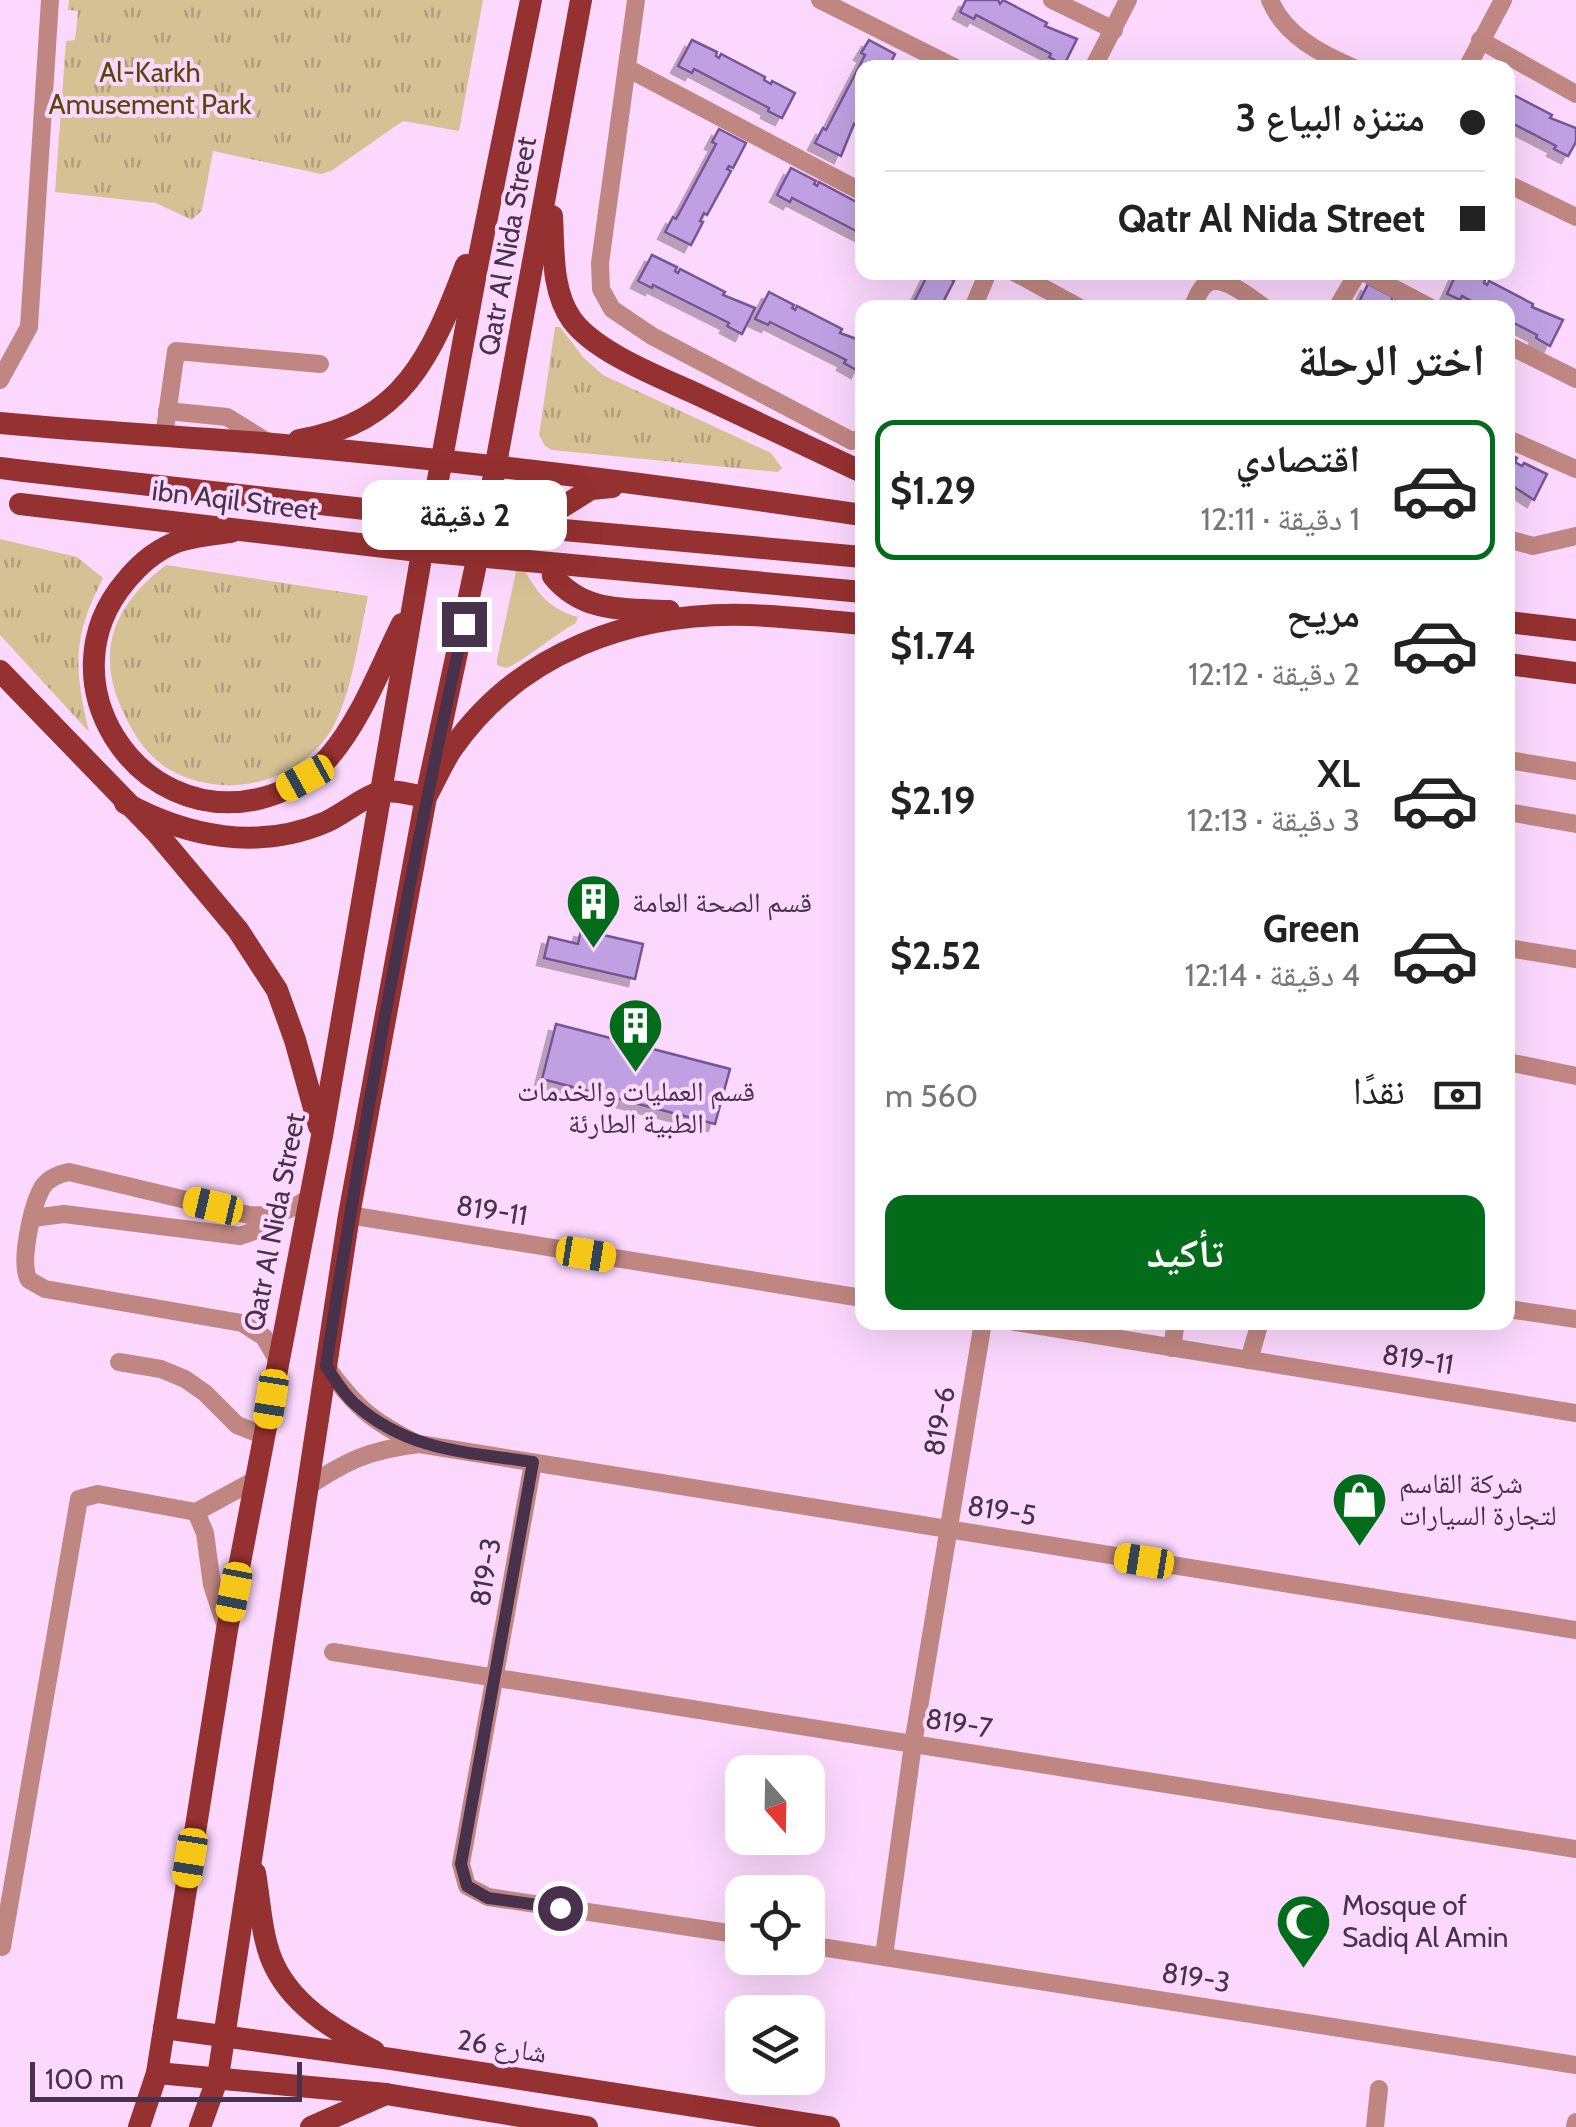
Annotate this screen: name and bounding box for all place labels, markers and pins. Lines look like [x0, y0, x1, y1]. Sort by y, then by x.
building icon: قسم الصحة العامة [563, 872, 623, 951]
place label: قسم الصحة العامة [632, 885, 812, 921]
building icon: قسم العمليات والخدمات الطبية الطارئة [606, 995, 666, 1074]
place label: قسم العمليات والخدمات الطبية الطارئة [517, 1074, 755, 1140]
place label: شركة القاسم لتجارة السيارات [1399, 1466, 1557, 1532]
shop icon: شركة القاسم لتجارة السيارات [1330, 1469, 1390, 1548]
place label: Mosque of Sadiq Al Amin [1342, 1888, 1509, 1954]
mosque icon: Mosque of Sadiq Al Amin [1273, 1891, 1333, 1970]

